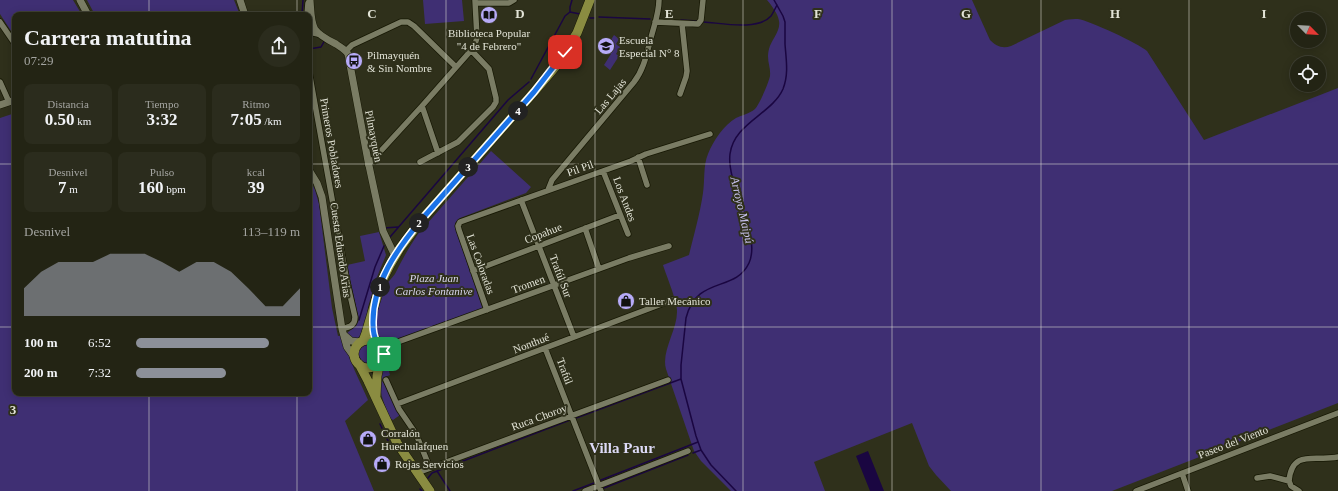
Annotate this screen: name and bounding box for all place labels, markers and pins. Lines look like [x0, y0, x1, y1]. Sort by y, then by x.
library icon: Biblioteca Popular "4 de Febrero" [479, 5, 499, 25]
place label: Biblioteca Popular "4 de Febrero" [448, 27, 530, 52]
place label: Escuela Especial N° 8 [619, 34, 680, 59]
pin [548, 35, 582, 69]
school or university icon: Escuela Especial N° 8 [596, 36, 616, 56]
place label: Pilmayquén & Sin Nombre [367, 49, 432, 74]
bus stop icon: Pilmayquén & Sin Nombre [344, 51, 364, 71]
pin: 4 [508, 101, 528, 121]
pin: 3 [458, 157, 478, 177]
pin: 2 [409, 213, 429, 233]
pin: 1 [370, 277, 390, 297]
shop icon: Taller Mecánico [616, 291, 636, 311]
place label: Taller Mecánico [639, 295, 711, 307]
pin [367, 337, 401, 371]
place label: Corralón Huechulafquen [381, 427, 449, 452]
shop icon: Corralón Huechulafquen [358, 429, 378, 449]
shop icon: Rojas Servicios [372, 454, 392, 474]
place label: Rojas Servicios [395, 458, 464, 470]

